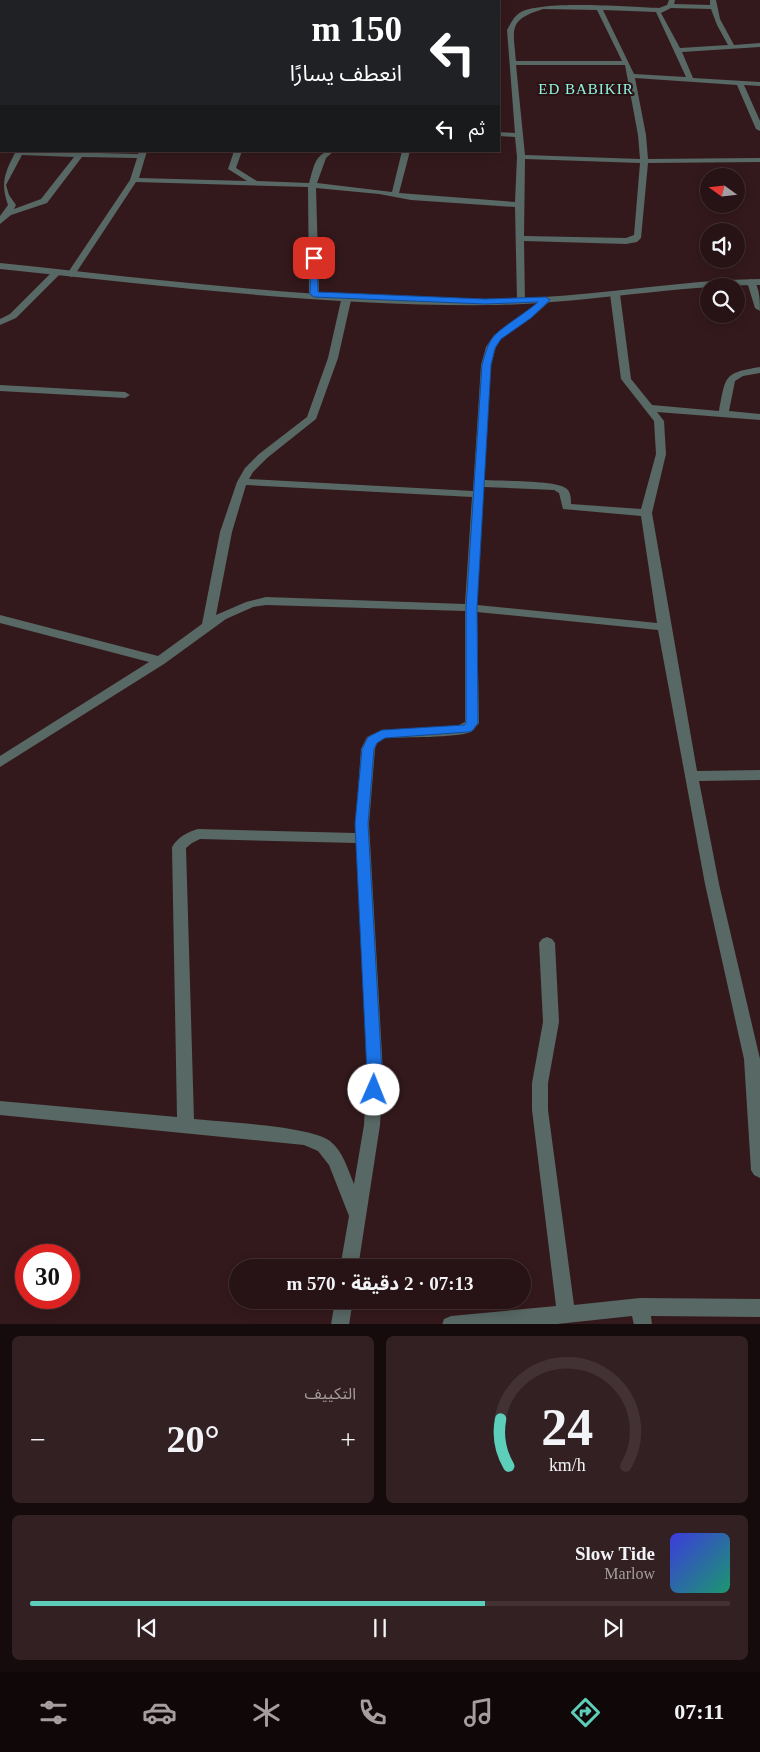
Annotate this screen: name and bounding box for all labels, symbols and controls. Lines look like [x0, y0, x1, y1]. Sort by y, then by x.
text: 150 m [312, 10, 402, 49]
icon: left [420, 20, 485, 85]
text: انعطف يسارًا [290, 61, 402, 86]
district label: ED BABIKIR [538, 81, 634, 97]
icon: left [431, 115, 459, 143]
text: ثم [469, 118, 485, 139]
north arrow [700, 168, 745, 212]
map controls [700, 168, 745, 323]
button: sound [700, 223, 745, 268]
pin [293, 237, 335, 279]
icon: arrive [300, 244, 328, 272]
button: search [700, 278, 745, 323]
position arrow [347, 1063, 399, 1115]
speed limit sign: 30 [15, 1244, 80, 1309]
text: 07:13 · 2 دقيقة · 570 m [286, 1273, 474, 1294]
text: التكييف [304, 1385, 356, 1402]
text: 24 [541, 1399, 593, 1456]
text: 20° [166, 1418, 220, 1460]
text: − [30, 1424, 46, 1455]
text: + [340, 1424, 356, 1455]
text: km/h [549, 1455, 585, 1475]
text: Slow Tide [575, 1543, 655, 1564]
text: Marlow [604, 1565, 655, 1582]
icon: previous [133, 1614, 161, 1642]
icon: pause [366, 1614, 394, 1642]
icon: next [599, 1614, 627, 1642]
icon: filters [36, 1695, 71, 1730]
icon: car [142, 1695, 177, 1730]
icon: climate [249, 1695, 284, 1730]
icon: phone [355, 1695, 390, 1730]
icon: music [461, 1695, 496, 1730]
icon: directions [568, 1695, 603, 1730]
text: 07:11 [674, 1699, 724, 1724]

